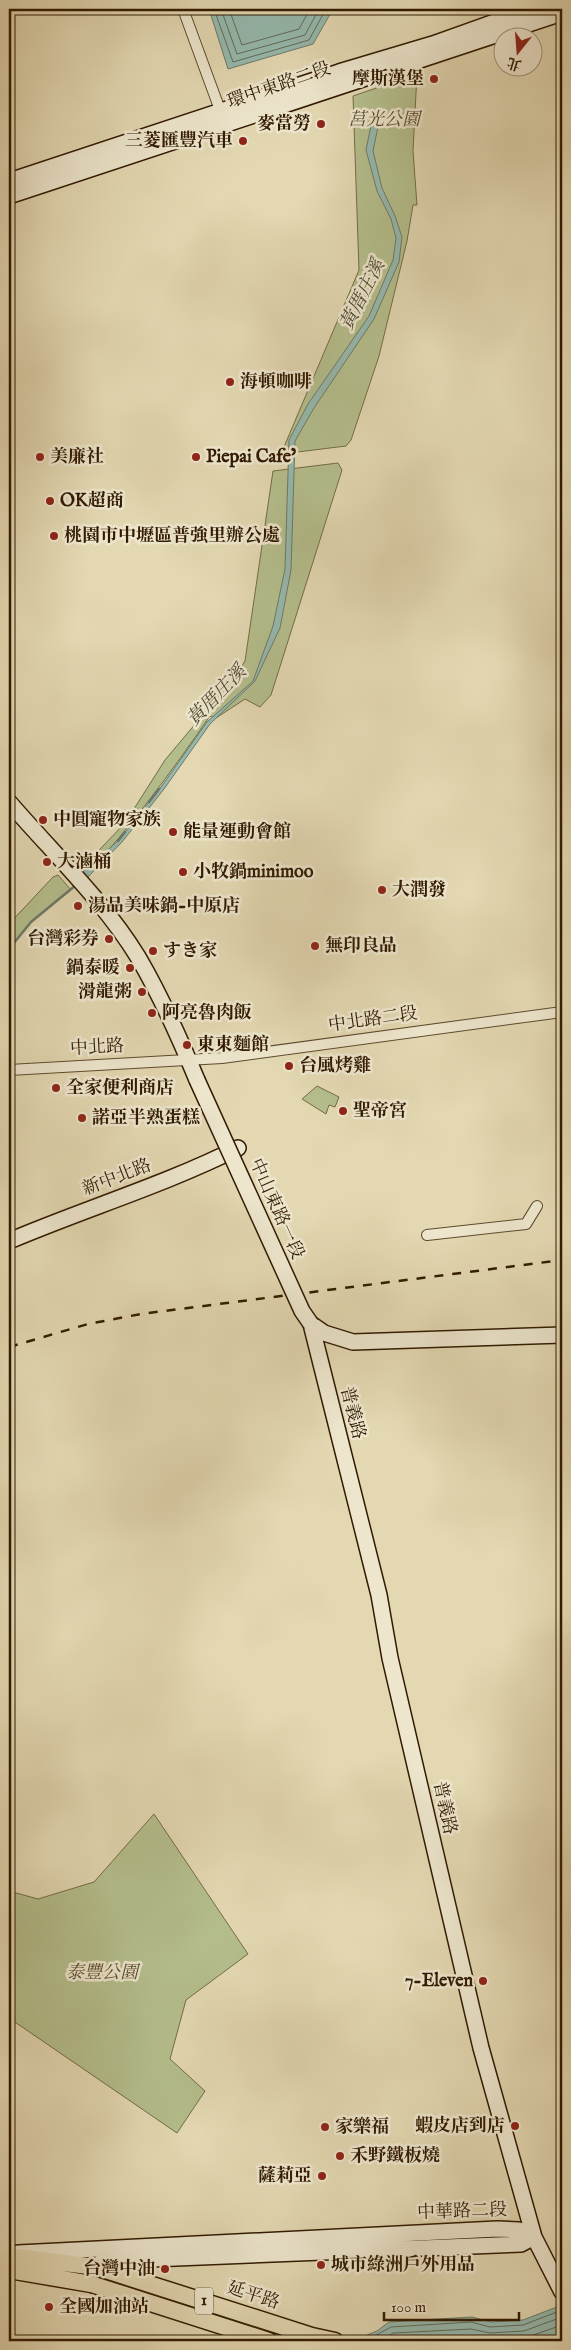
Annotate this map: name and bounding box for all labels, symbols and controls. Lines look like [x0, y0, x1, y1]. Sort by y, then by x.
north arrow [494, 28, 544, 78]
text: 北 [505, 53, 524, 74]
street label: 環中東路二段 [224, 58, 334, 114]
place label: 摩斯漢堡 [352, 68, 424, 91]
marker: 摩斯漢堡 [428, 73, 440, 85]
park label: 莒光公園 [348, 109, 423, 132]
place label: 麥當勞 [257, 113, 311, 136]
marker: 麥當勞 [315, 118, 327, 130]
place label: 三菱匯豐汽車 [125, 130, 233, 153]
marker: 三菱匯豐汽車 [237, 135, 249, 147]
water label: 黃厝庄溪 [335, 254, 392, 334]
place label: 海頓咖啡 [240, 371, 312, 394]
marker: 海頓咖啡 [224, 376, 236, 388]
place label: 美廉社 [50, 446, 104, 469]
place label: Piepai Cafe’ [206, 446, 296, 469]
marker: 美廉社 [34, 451, 46, 463]
marker: Piepai Cafe’ [190, 451, 202, 463]
place label: OK超商 [60, 490, 124, 513]
marker: OK超商 [44, 495, 56, 507]
place label: 桃園市中壢區普強里辦公處 [64, 525, 280, 548]
marker: 桃園市中壢區普強里辦公處 [48, 530, 60, 542]
water label: 黃厝庄溪 [182, 659, 253, 732]
place label: 中圓寵物家族 [53, 809, 161, 832]
marker: 中圓寵物家族 [37, 814, 49, 826]
place label: 能量運動會館 [183, 821, 291, 844]
marker: 能量運動會館 [167, 826, 179, 838]
place label: 大滷桶 [57, 851, 111, 874]
marker: 大滷桶 [41, 856, 53, 868]
place label: 小牧鍋minimoo [193, 861, 314, 884]
marker: 小牧鍋minimoo [177, 866, 189, 878]
place label: 大潤發 [392, 879, 446, 902]
marker: 大潤發 [376, 884, 388, 896]
place label: 湯品美味鍋-中原店 [88, 895, 240, 918]
marker: 湯品美味鍋-中原店 [72, 900, 84, 912]
place label: 台灣彩券 [27, 928, 99, 951]
marker: 台灣彩券 [103, 933, 115, 945]
place label: 無印良品 [325, 935, 397, 958]
place label: すき家 [163, 940, 217, 963]
marker: 無印良品 [309, 940, 321, 952]
marker: すき家 [147, 945, 159, 957]
place label: 鍋泰暖 [66, 957, 120, 980]
marker: 鍋泰暖 [124, 962, 136, 974]
place label: 滑龍粥 [78, 981, 132, 1004]
marker: 滑龍粥 [136, 986, 148, 998]
place label: 阿亮魯肉飯 [162, 1002, 252, 1025]
street label: 中北路二段 [327, 1002, 419, 1038]
marker: 阿亮魯肉飯 [146, 1007, 158, 1019]
place label: 東東麵館 [197, 1034, 269, 1057]
street label: 中北路 [69, 1035, 125, 1061]
marker: 東東麵館 [181, 1039, 193, 1051]
place label: 台風烤雞 [299, 1055, 371, 1078]
marker: 台風烤雞 [283, 1060, 295, 1072]
place label: 全家便利商店 [66, 1077, 174, 1100]
marker: 全家便利商店 [50, 1082, 62, 1094]
place label: 聖帝宮 [353, 1100, 407, 1123]
marker: 聖帝宮 [337, 1105, 349, 1117]
place label: 諾亞半熟蛋糕 [92, 1107, 200, 1130]
marker: 諾亞半熟蛋糕 [76, 1112, 88, 1124]
street label: 新中北路 [79, 1154, 155, 1202]
street label: 中山東路一段 [244, 1155, 308, 1263]
street label: 普義路 [334, 1384, 370, 1442]
street label: 普義路 [427, 1779, 461, 1837]
park label: 泰豐公園 [66, 1962, 141, 1985]
place label: 7-Eleven [405, 1970, 473, 1993]
marker: 7-Eleven [477, 1975, 489, 1987]
place label: 蝦皮店到店 [415, 2115, 505, 2138]
place label: 家樂福 [335, 2116, 389, 2139]
marker: 蝦皮店到店 [509, 2120, 521, 2132]
marker: 家樂福 [319, 2121, 331, 2133]
place label: 禾野鐵板燒 [350, 2145, 440, 2168]
marker: 禾野鐵板燒 [334, 2150, 346, 2162]
place label: 薩莉亞 [258, 2165, 312, 2188]
marker: 薩莉亞 [316, 2170, 328, 2182]
street label: 中華路二段 [417, 2199, 507, 2225]
place label: 城市綠洲戶外用品 [331, 2254, 475, 2277]
place label: 台灣中油 [83, 2258, 155, 2281]
marker: 城市綠洲戶外用品 [315, 2259, 327, 2271]
marker: 台灣中油 [159, 2263, 171, 2275]
street label: 延平路 [224, 2277, 282, 2315]
road number: 1 [195, 2288, 213, 2314]
scale bar [384, 2290, 518, 2322]
place label: 全國加油站 [59, 2296, 149, 2319]
text: 100 m [391, 2298, 427, 2317]
marker: 全國加油站 [43, 2301, 55, 2313]

